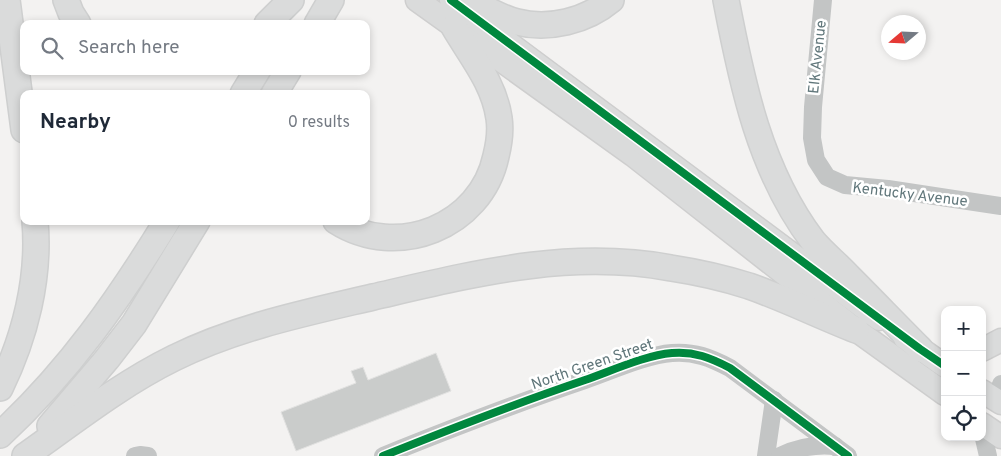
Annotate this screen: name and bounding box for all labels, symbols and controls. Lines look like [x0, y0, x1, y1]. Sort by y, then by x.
north arrow [881, 15, 926, 60]
street label: Elk Avenue [805, 19, 832, 95]
search box [20, 20, 370, 75]
icon: search [38, 34, 66, 62]
text: Search here [78, 36, 180, 60]
text: Nearby [40, 109, 111, 136]
text: 0 results [288, 113, 350, 133]
street label: Kentucky Avenue [851, 179, 968, 212]
map controls [941, 306, 986, 441]
button: + [941, 306, 986, 351]
street label: North Green Street [529, 336, 656, 395]
button: − [941, 351, 986, 396]
button: locate [941, 396, 986, 441]

